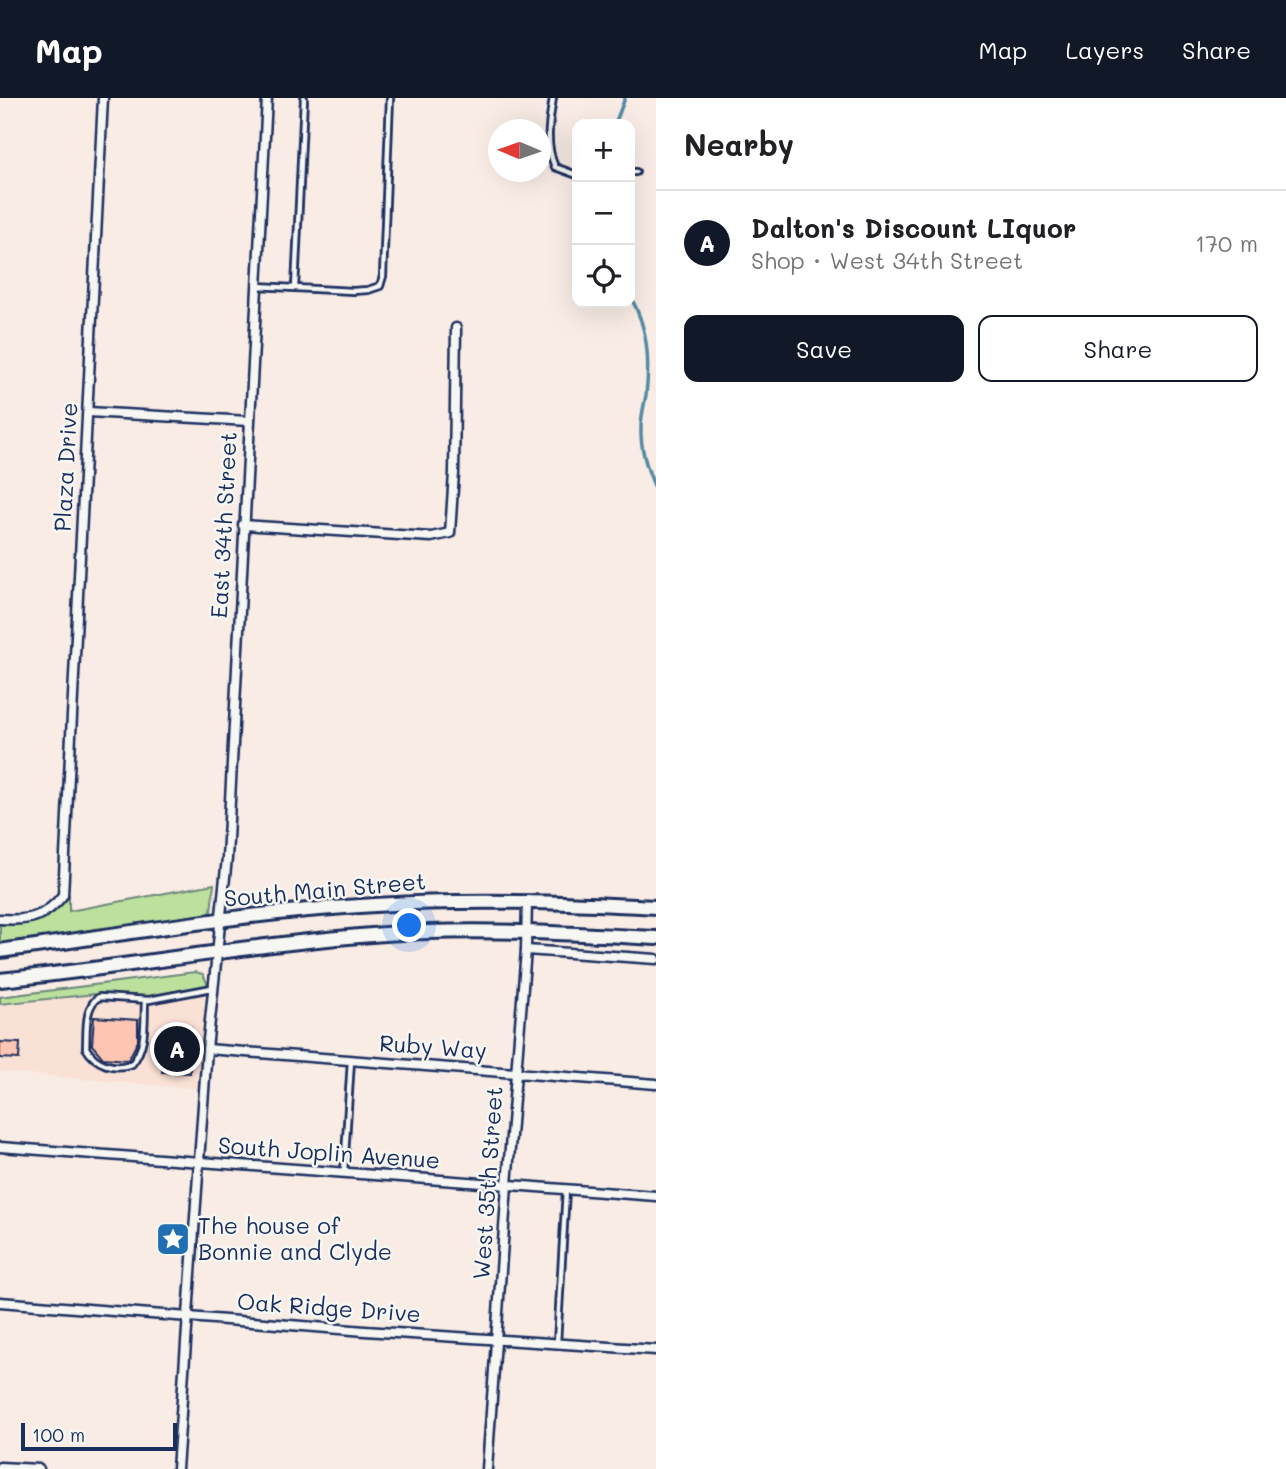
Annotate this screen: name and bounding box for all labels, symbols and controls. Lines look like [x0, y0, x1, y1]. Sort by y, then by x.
text: Map [35, 28, 103, 71]
text: Map [979, 34, 1027, 65]
text: Layers [1065, 34, 1144, 65]
text: Share [1182, 34, 1251, 65]
north arrow [488, 119, 551, 182]
map controls [572, 119, 635, 308]
button: + [572, 119, 635, 182]
text: Nearby [684, 124, 794, 164]
button: − [572, 182, 635, 245]
text: Dalton's Discount LIquor [751, 211, 1076, 245]
text: A [699, 228, 715, 258]
text: 170 m [1195, 228, 1258, 258]
button: locate [572, 245, 635, 308]
text: Shop · West 34th Street [751, 245, 1023, 275]
button: Save [684, 315, 964, 382]
button: Share [978, 315, 1258, 382]
street label: Plaza Drive [47, 402, 83, 532]
street label: East 34th Street [203, 431, 243, 619]
street label: South Main Street [223, 865, 427, 913]
your location [392, 908, 426, 942]
pin: A [154, 1023, 200, 1075]
street label: Ruby Way [378, 1027, 488, 1065]
street label: West 35th Street [465, 1085, 509, 1281]
street label: South Joplin Avenue [217, 1129, 441, 1175]
place label: The house of Bonnie and Clyde [198, 1210, 392, 1266]
place icon: The house of Bonnie and Clyde [154, 1220, 192, 1258]
street label: Oak Ridge Drive [236, 1286, 422, 1328]
scale bar [21, 1420, 177, 1452]
text: 100 m [32, 1422, 85, 1447]

